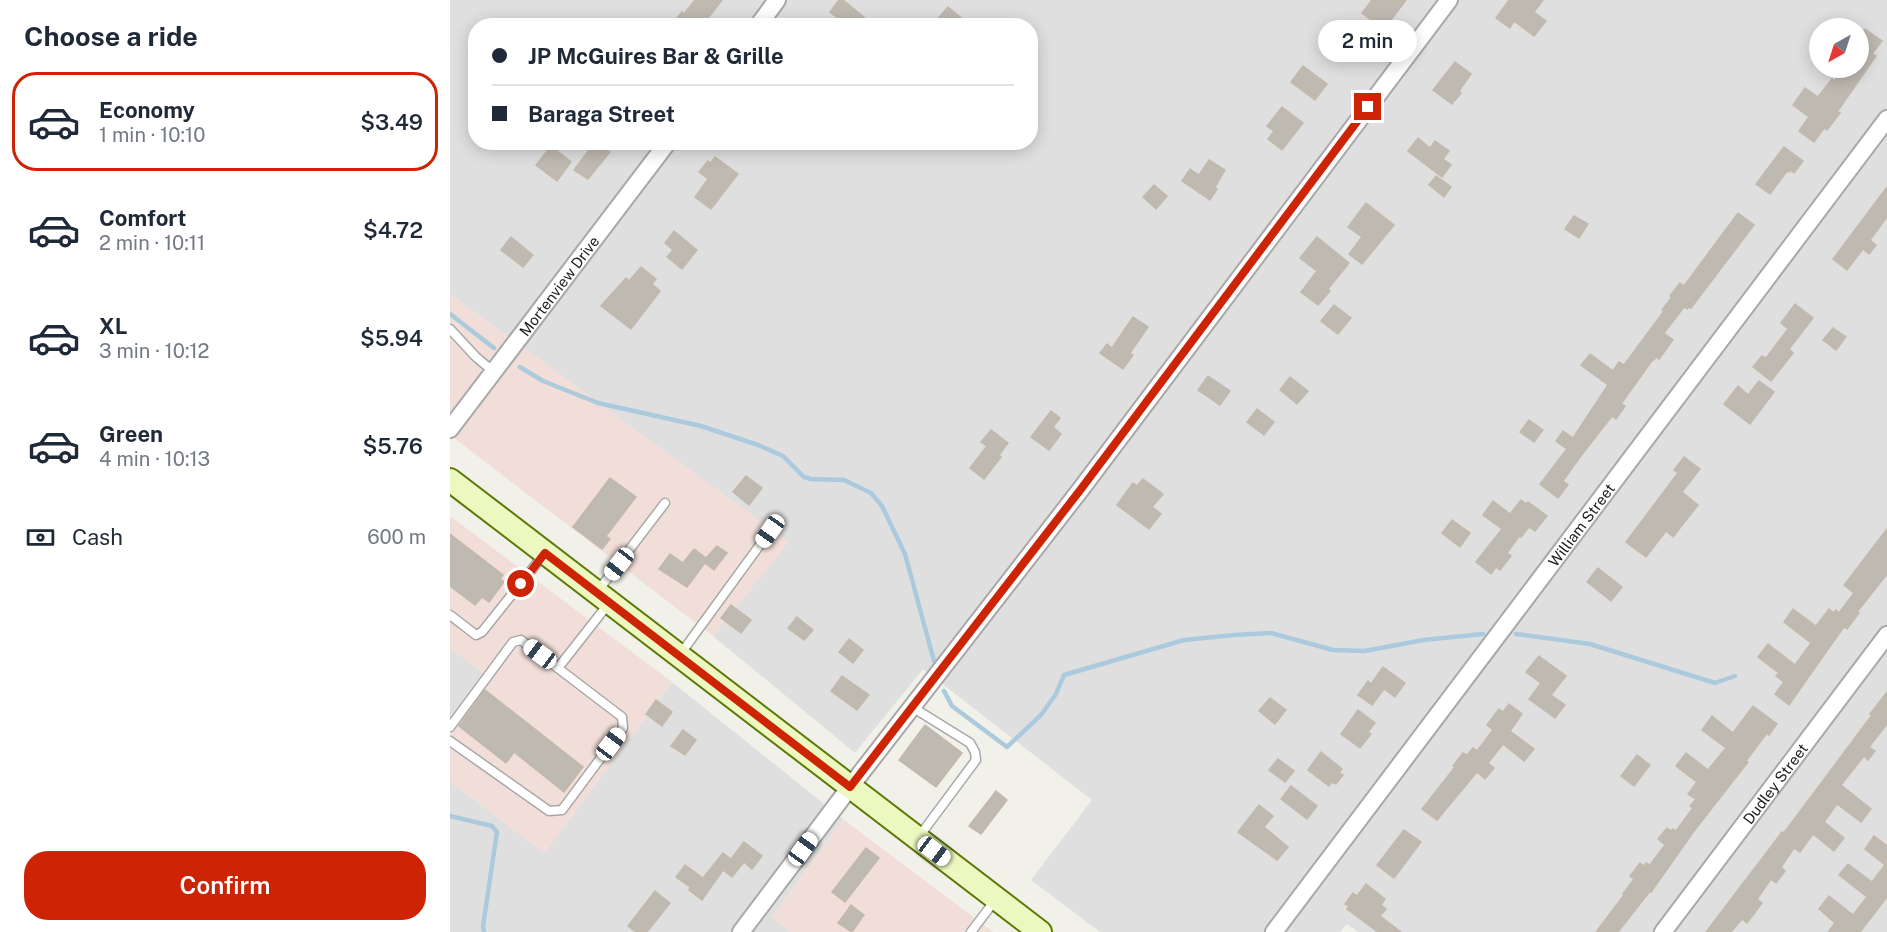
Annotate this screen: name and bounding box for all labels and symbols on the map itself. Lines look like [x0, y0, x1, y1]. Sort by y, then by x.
north arrow [1809, 18, 1869, 78]
callout: 2 min [1318, 20, 1418, 62]
route end [1354, 93, 1381, 120]
street label: Mortenview Drive [516, 232, 602, 339]
street label: William Street [1544, 480, 1618, 570]
car [752, 511, 788, 551]
car [601, 544, 637, 584]
route start [507, 570, 534, 597]
car [520, 636, 560, 672]
car [593, 724, 629, 764]
street label: Dudley Street [1739, 740, 1811, 827]
car [785, 829, 821, 869]
car [914, 833, 954, 869]

